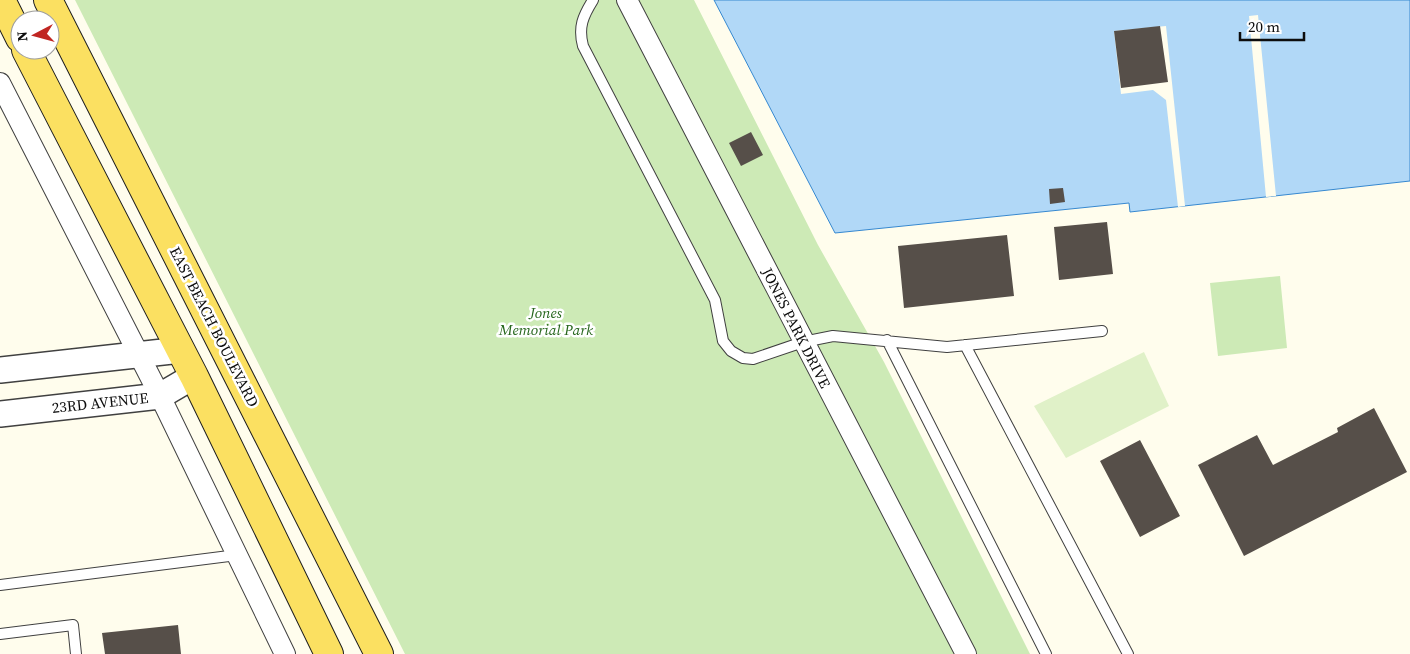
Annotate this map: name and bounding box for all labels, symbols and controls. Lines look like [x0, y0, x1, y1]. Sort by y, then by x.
north arrow [10, 10, 60, 60]
scale bar [1240, 10, 1304, 42]
text: 20 m [1248, 16, 1280, 37]
text: N [12, 30, 33, 42]
street label: EAST BEACH BOULEVARD [165, 243, 264, 411]
street label: JONES PARK DRIVE [757, 263, 836, 392]
park label: Jones Memorial Park [498, 302, 594, 340]
street label: 23RD AVENUE [51, 387, 149, 418]

